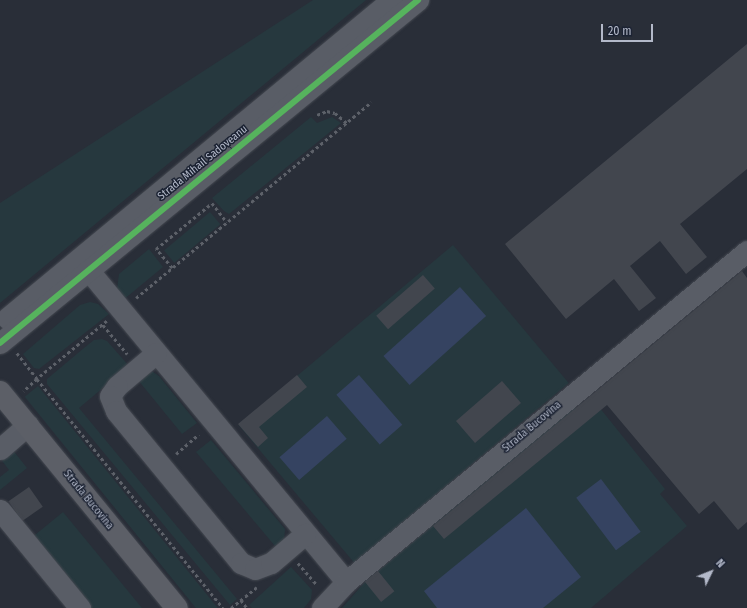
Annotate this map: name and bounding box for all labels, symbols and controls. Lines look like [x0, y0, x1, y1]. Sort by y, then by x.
scale bar [603, 16, 655, 42]
text: 20 m [608, 24, 632, 38]
street label: Strada Mihail Sadoveanu [156, 123, 250, 203]
street label: Strada Bucovina [500, 399, 564, 455]
street label: Strada Bucovina [60, 468, 116, 532]
north arrow [691, 552, 731, 592]
text: N [713, 557, 727, 570]

